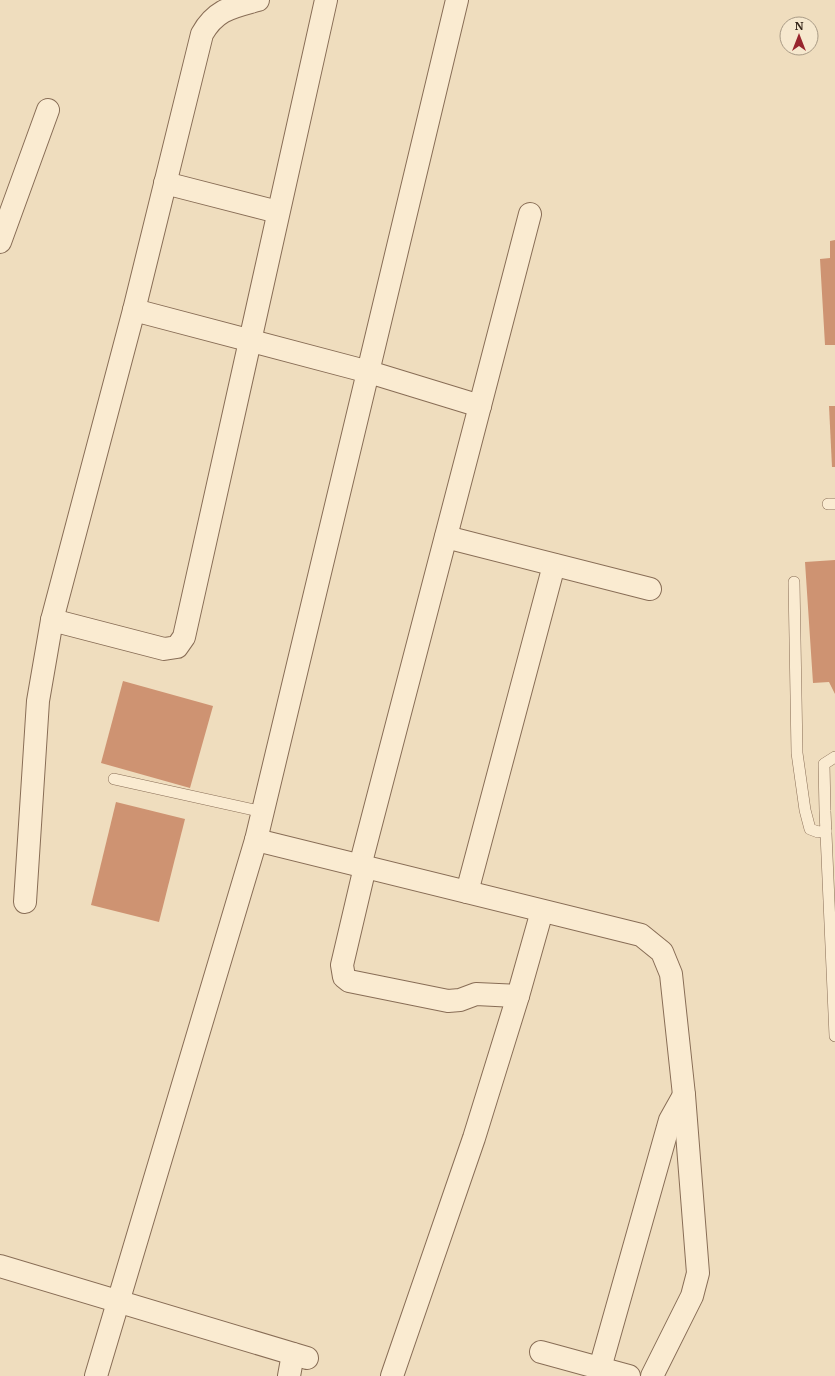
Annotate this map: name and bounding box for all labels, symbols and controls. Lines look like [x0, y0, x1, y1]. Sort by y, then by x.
north arrow [779, 16, 819, 56]
text: N [795, 19, 804, 33]

